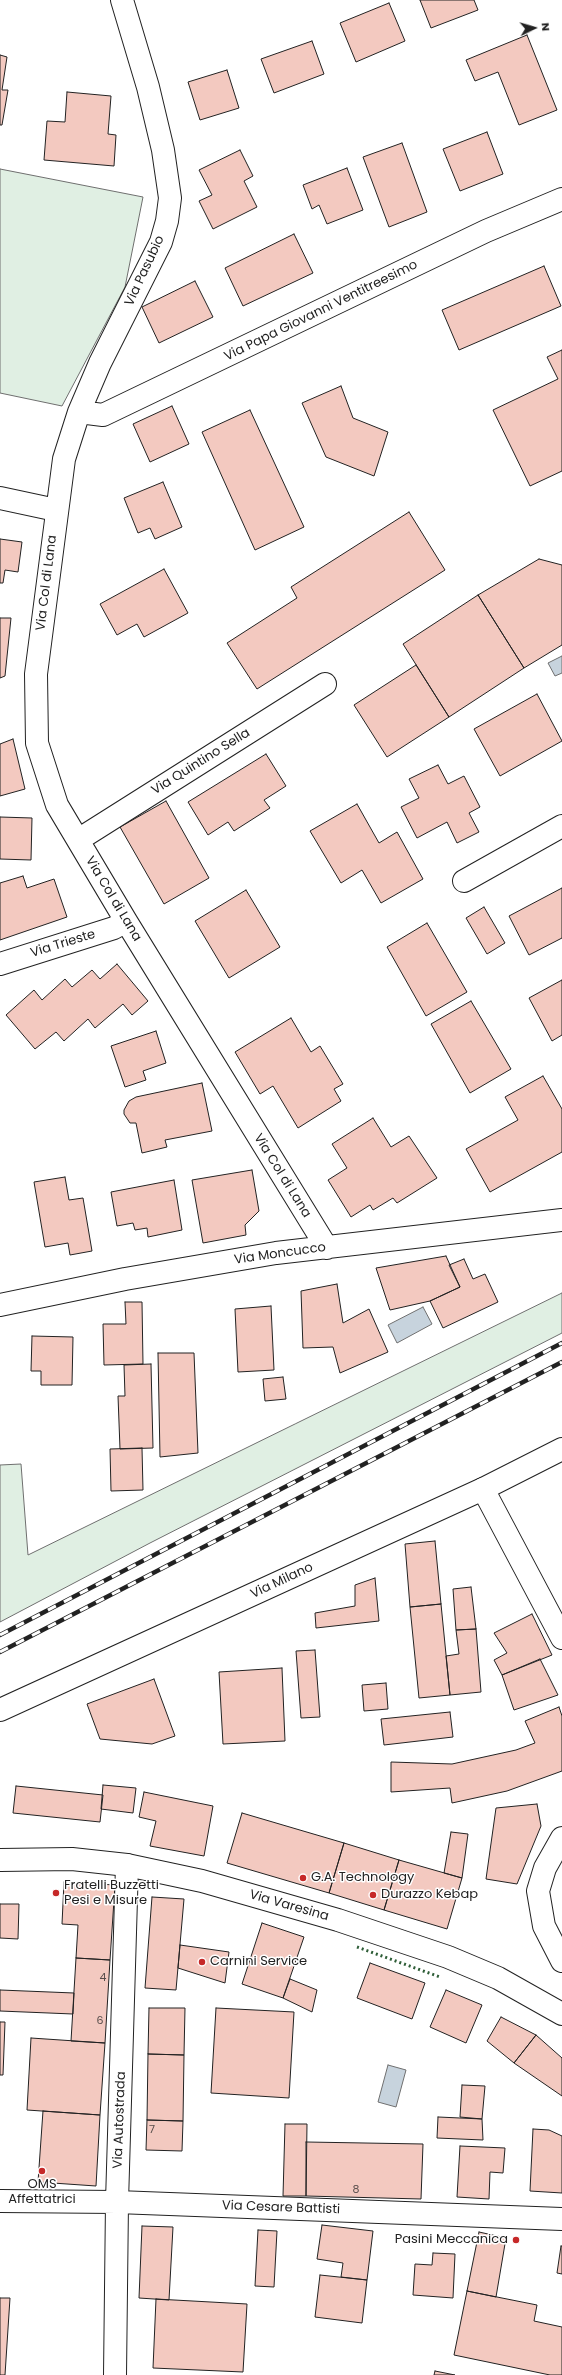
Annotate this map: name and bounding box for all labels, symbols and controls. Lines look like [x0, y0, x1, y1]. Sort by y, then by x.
north arrow [514, 8, 554, 48]
text: N [538, 22, 554, 32]
street label: Via Pasubio [122, 233, 168, 309]
street label: Via Papa Giovanni Ventitreesimo [222, 257, 420, 365]
street label: Via Col di Lana [33, 534, 61, 632]
street label: Via Quintino Sella [149, 725, 253, 799]
street label: Via Col di Lana [82, 854, 144, 944]
street label: Via Trieste [29, 927, 97, 961]
street label: Via Col di Lana [250, 1131, 314, 1221]
street label: Via Moncucco [233, 1240, 327, 1268]
street label: Via Milano [248, 1560, 316, 1602]
place label: G.A. Technology [311, 1870, 414, 1886]
marker: G.A. Technology [298, 1873, 308, 1883]
place label: Fratelli Buzzetti Pesi e Misure [64, 1878, 159, 1909]
street label: Via Varesina [248, 1887, 330, 1925]
place label: Durazzo Kebap [381, 1887, 478, 1903]
marker: Fratelli Buzzetti Pesi e Misure [51, 1888, 61, 1898]
marker: Durazzo Kebap [368, 1890, 378, 1900]
place label: Carnini Service [210, 1954, 307, 1970]
marker: Carnini Service [197, 1957, 207, 1967]
house number: 4 [100, 1971, 106, 1985]
house number: 6 [97, 2014, 103, 2028]
street label: Via Autostrada [111, 2071, 129, 2169]
house number: 7 [149, 2123, 155, 2137]
marker: OMS Affettatrici [37, 2166, 47, 2176]
place label: OMS Affettatrici [8, 2177, 76, 2208]
house number: 8 [353, 2183, 359, 2197]
street label: Via Cesare Battisti [222, 2198, 340, 2218]
place label: Pasini Meccanica [395, 2232, 508, 2248]
marker: Pasini Meccanica [511, 2235, 521, 2245]

